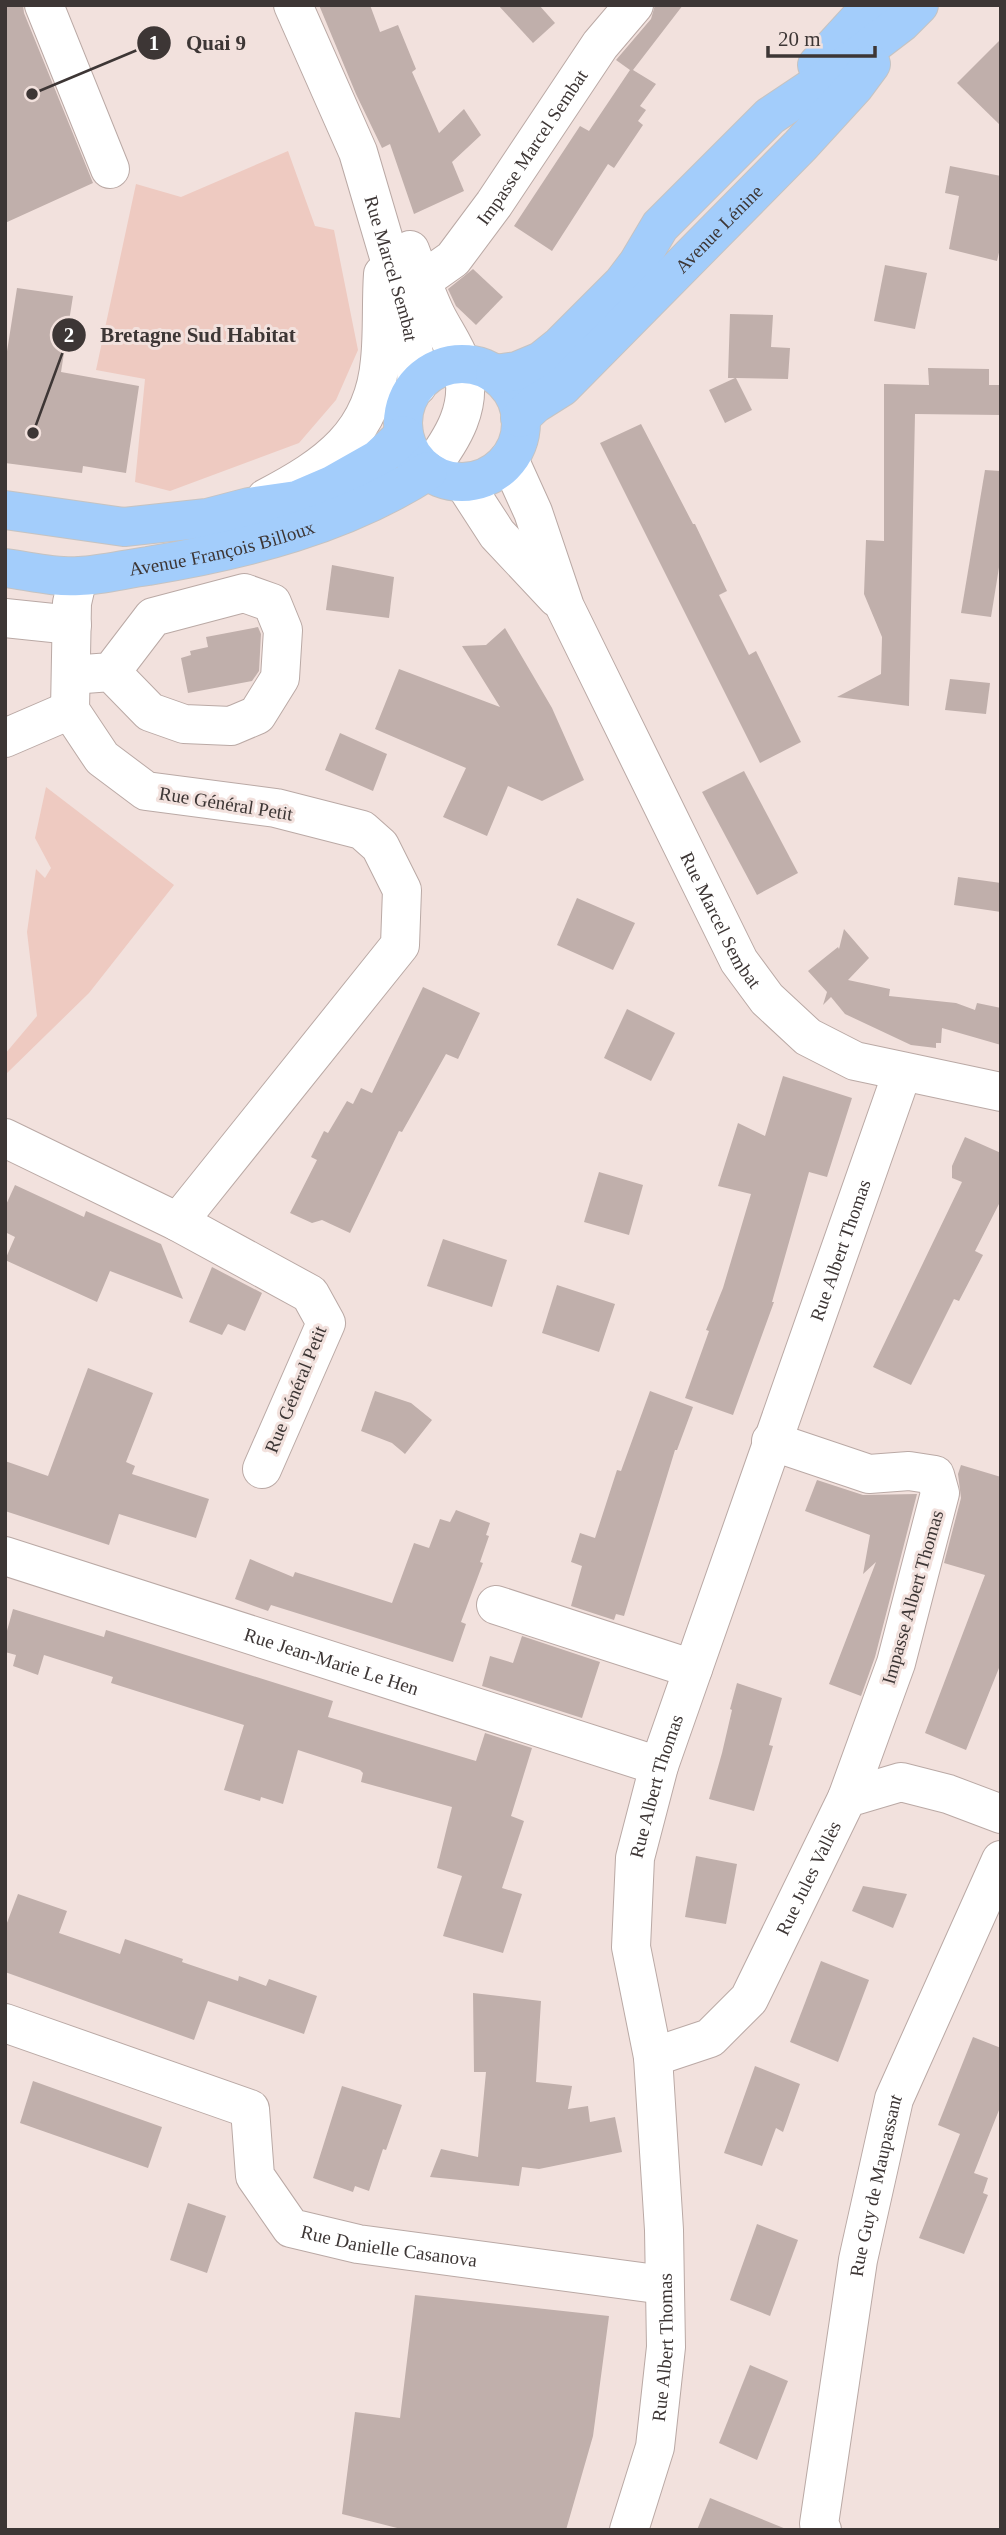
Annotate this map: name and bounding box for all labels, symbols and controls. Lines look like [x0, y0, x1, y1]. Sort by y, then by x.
scale bar [768, 14, 875, 58]
callout: Quai 9 [137, 22, 260, 64]
text: 20 m [778, 27, 821, 51]
text: 1 [149, 31, 159, 55]
text: Quai 9 [186, 31, 246, 55]
street label: Impasse Marcel Sembat [472, 65, 592, 229]
street label: Avenue Lénine [671, 181, 767, 277]
street label: Rue Marcel Sembat [360, 193, 422, 344]
callout: Bretagne Sud Habitat [52, 314, 310, 356]
text: 2 [64, 323, 74, 347]
text: Bretagne Sud Habitat [100, 323, 296, 347]
street label: Avenue François Billoux [127, 516, 318, 580]
street label: Rue Général Petit [158, 783, 295, 825]
street label: Rue Marcel Sembat [676, 849, 766, 993]
street label: Rue Albert Thomas [806, 1177, 875, 1324]
street label: Rue Général Petit [260, 1322, 331, 1456]
street label: Impasse Albert Thomas [878, 1508, 947, 1687]
street label: Rue Jean-Marie Le Hen [242, 1624, 422, 1699]
street label: Rue Albert Thomas [625, 1712, 687, 1860]
street label: Rue Jules Vallès [772, 1818, 845, 1939]
street label: Rue Guy de Maupassant [846, 2090, 906, 2278]
street label: Rue Danielle Casanova [299, 2221, 479, 2271]
street label: Rue Albert Thomas [648, 2273, 677, 2423]

